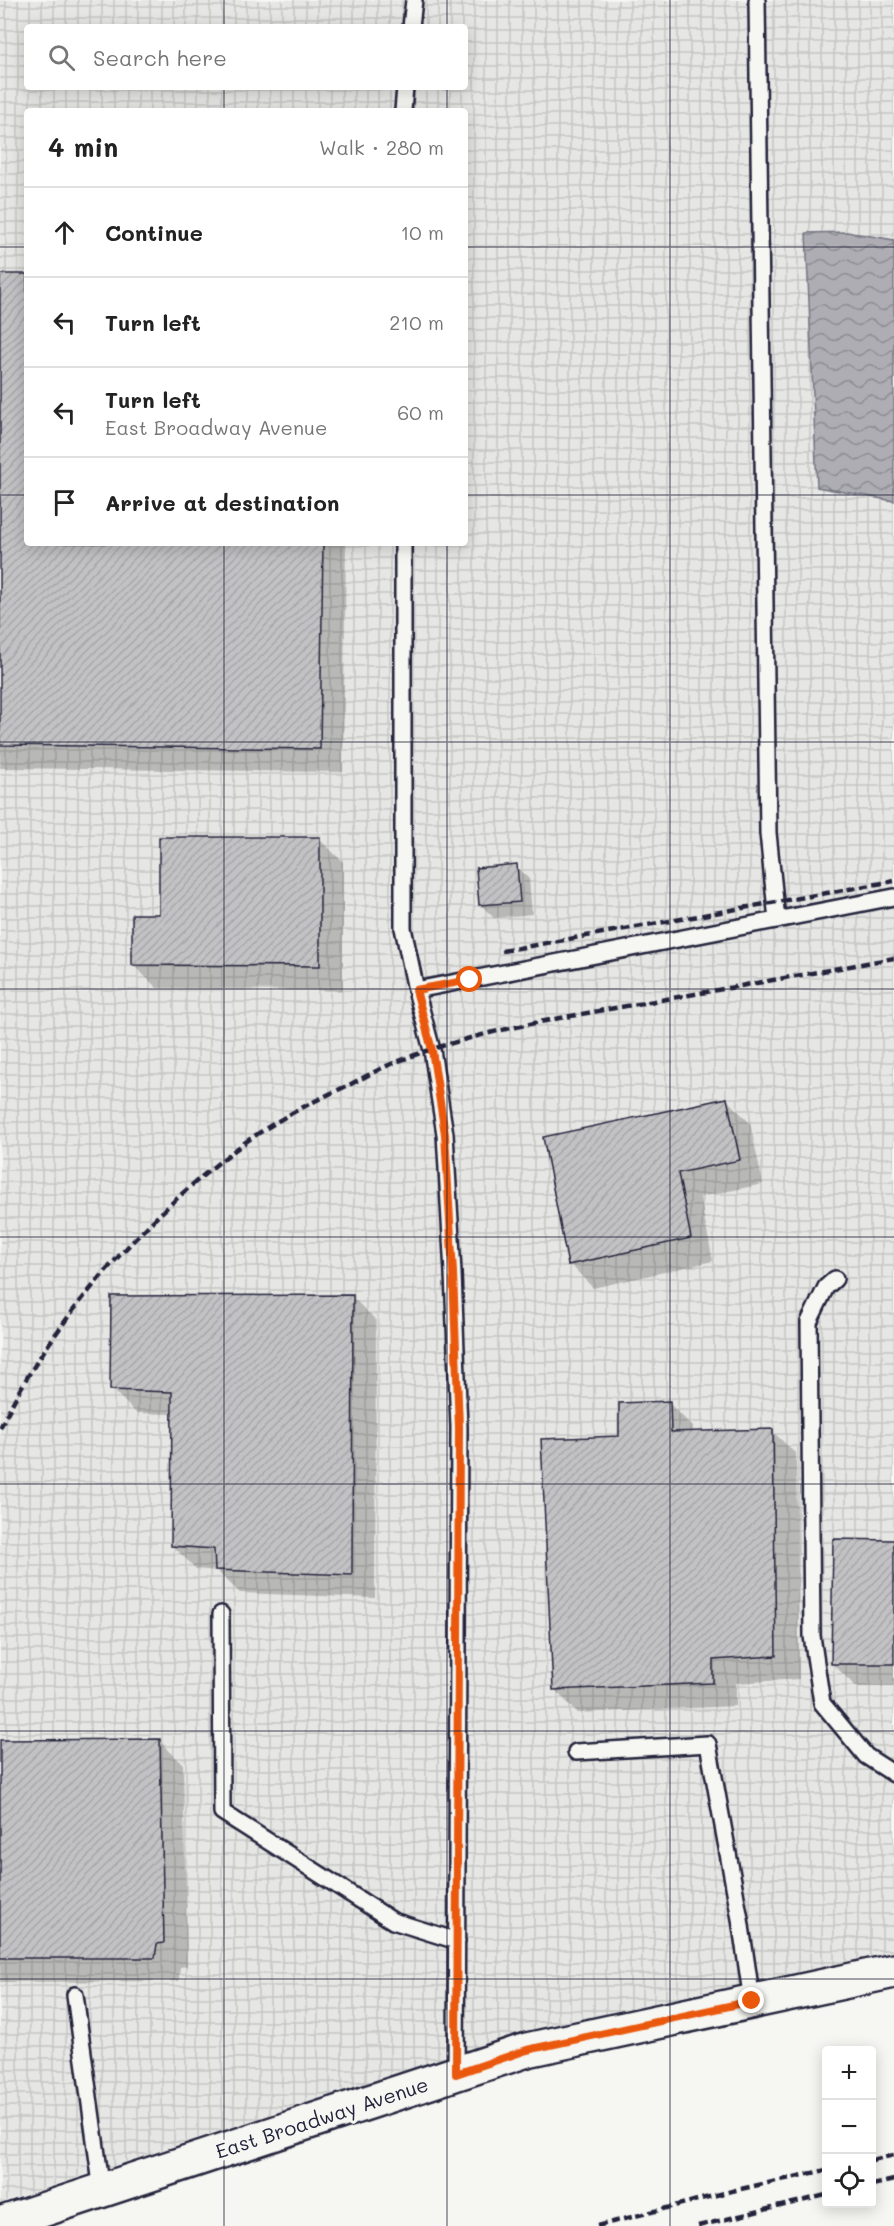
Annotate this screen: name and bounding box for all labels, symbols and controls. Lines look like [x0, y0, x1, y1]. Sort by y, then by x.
search box [24, 24, 468, 90]
icon: search [45, 41, 78, 74]
text: Search here [93, 43, 227, 72]
text: 4 min [48, 130, 118, 164]
text: Walk · 280 m [319, 134, 444, 160]
icon: ahead [48, 216, 81, 249]
text: Continue [105, 218, 203, 247]
text: 10 m [400, 219, 444, 245]
icon: left [48, 306, 81, 339]
text: Turn left [105, 308, 201, 337]
text: 210 m [389, 309, 444, 335]
text: Turn left [105, 385, 201, 414]
icon: left [48, 396, 81, 429]
text: 60 m [397, 399, 444, 425]
text: East Broadway Avenue [105, 414, 327, 440]
icon: arrive [48, 486, 81, 519]
text: Arrive at destination [105, 488, 340, 517]
route start [456, 966, 482, 992]
route end [738, 1987, 764, 2013]
map controls [822, 2046, 876, 2208]
button: + [822, 2046, 876, 2100]
street label: East Broadway Avenue [212, 2070, 431, 2164]
button: − [822, 2100, 876, 2154]
button: locate [822, 2154, 876, 2208]

